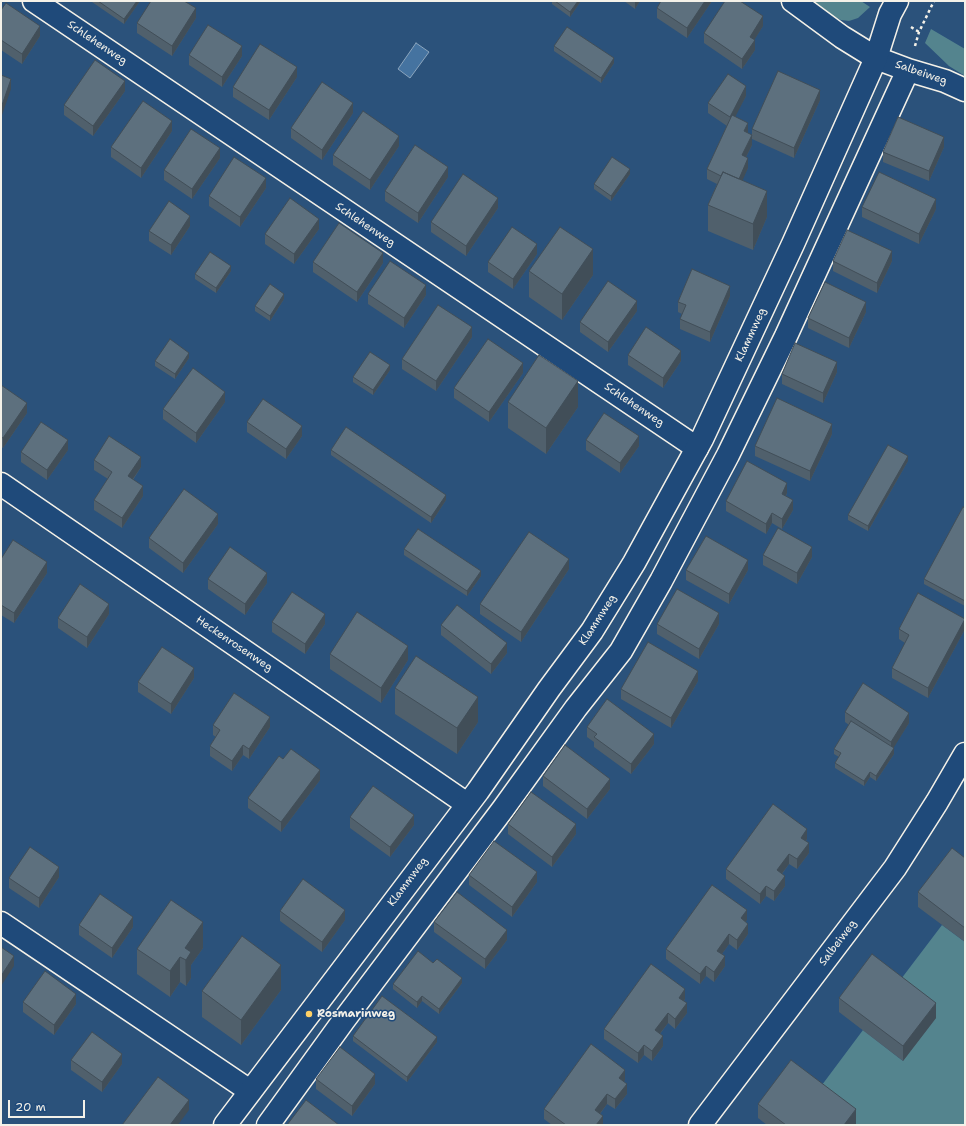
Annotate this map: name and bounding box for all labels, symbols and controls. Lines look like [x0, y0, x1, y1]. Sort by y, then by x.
street label: Schlehenweg [65, 18, 129, 68]
street label: Salbeiweg [893, 58, 949, 88]
street label: Schlehenweg [333, 200, 397, 250]
street label: Klammweg [733, 306, 769, 364]
street label: Schlehenweg [602, 380, 666, 430]
street label: Klammweg [577, 592, 619, 648]
street label: Heckenrosenweg [193, 614, 275, 674]
street label: Klammweg [385, 855, 431, 909]
street label: Salbeiweg [816, 917, 860, 969]
place label: Rosmarinweg [317, 1007, 395, 1021]
marker: Rosmarinweg [304, 1009, 314, 1019]
scale bar [10, 1092, 87, 1118]
text: 20 m [15, 1099, 46, 1115]

